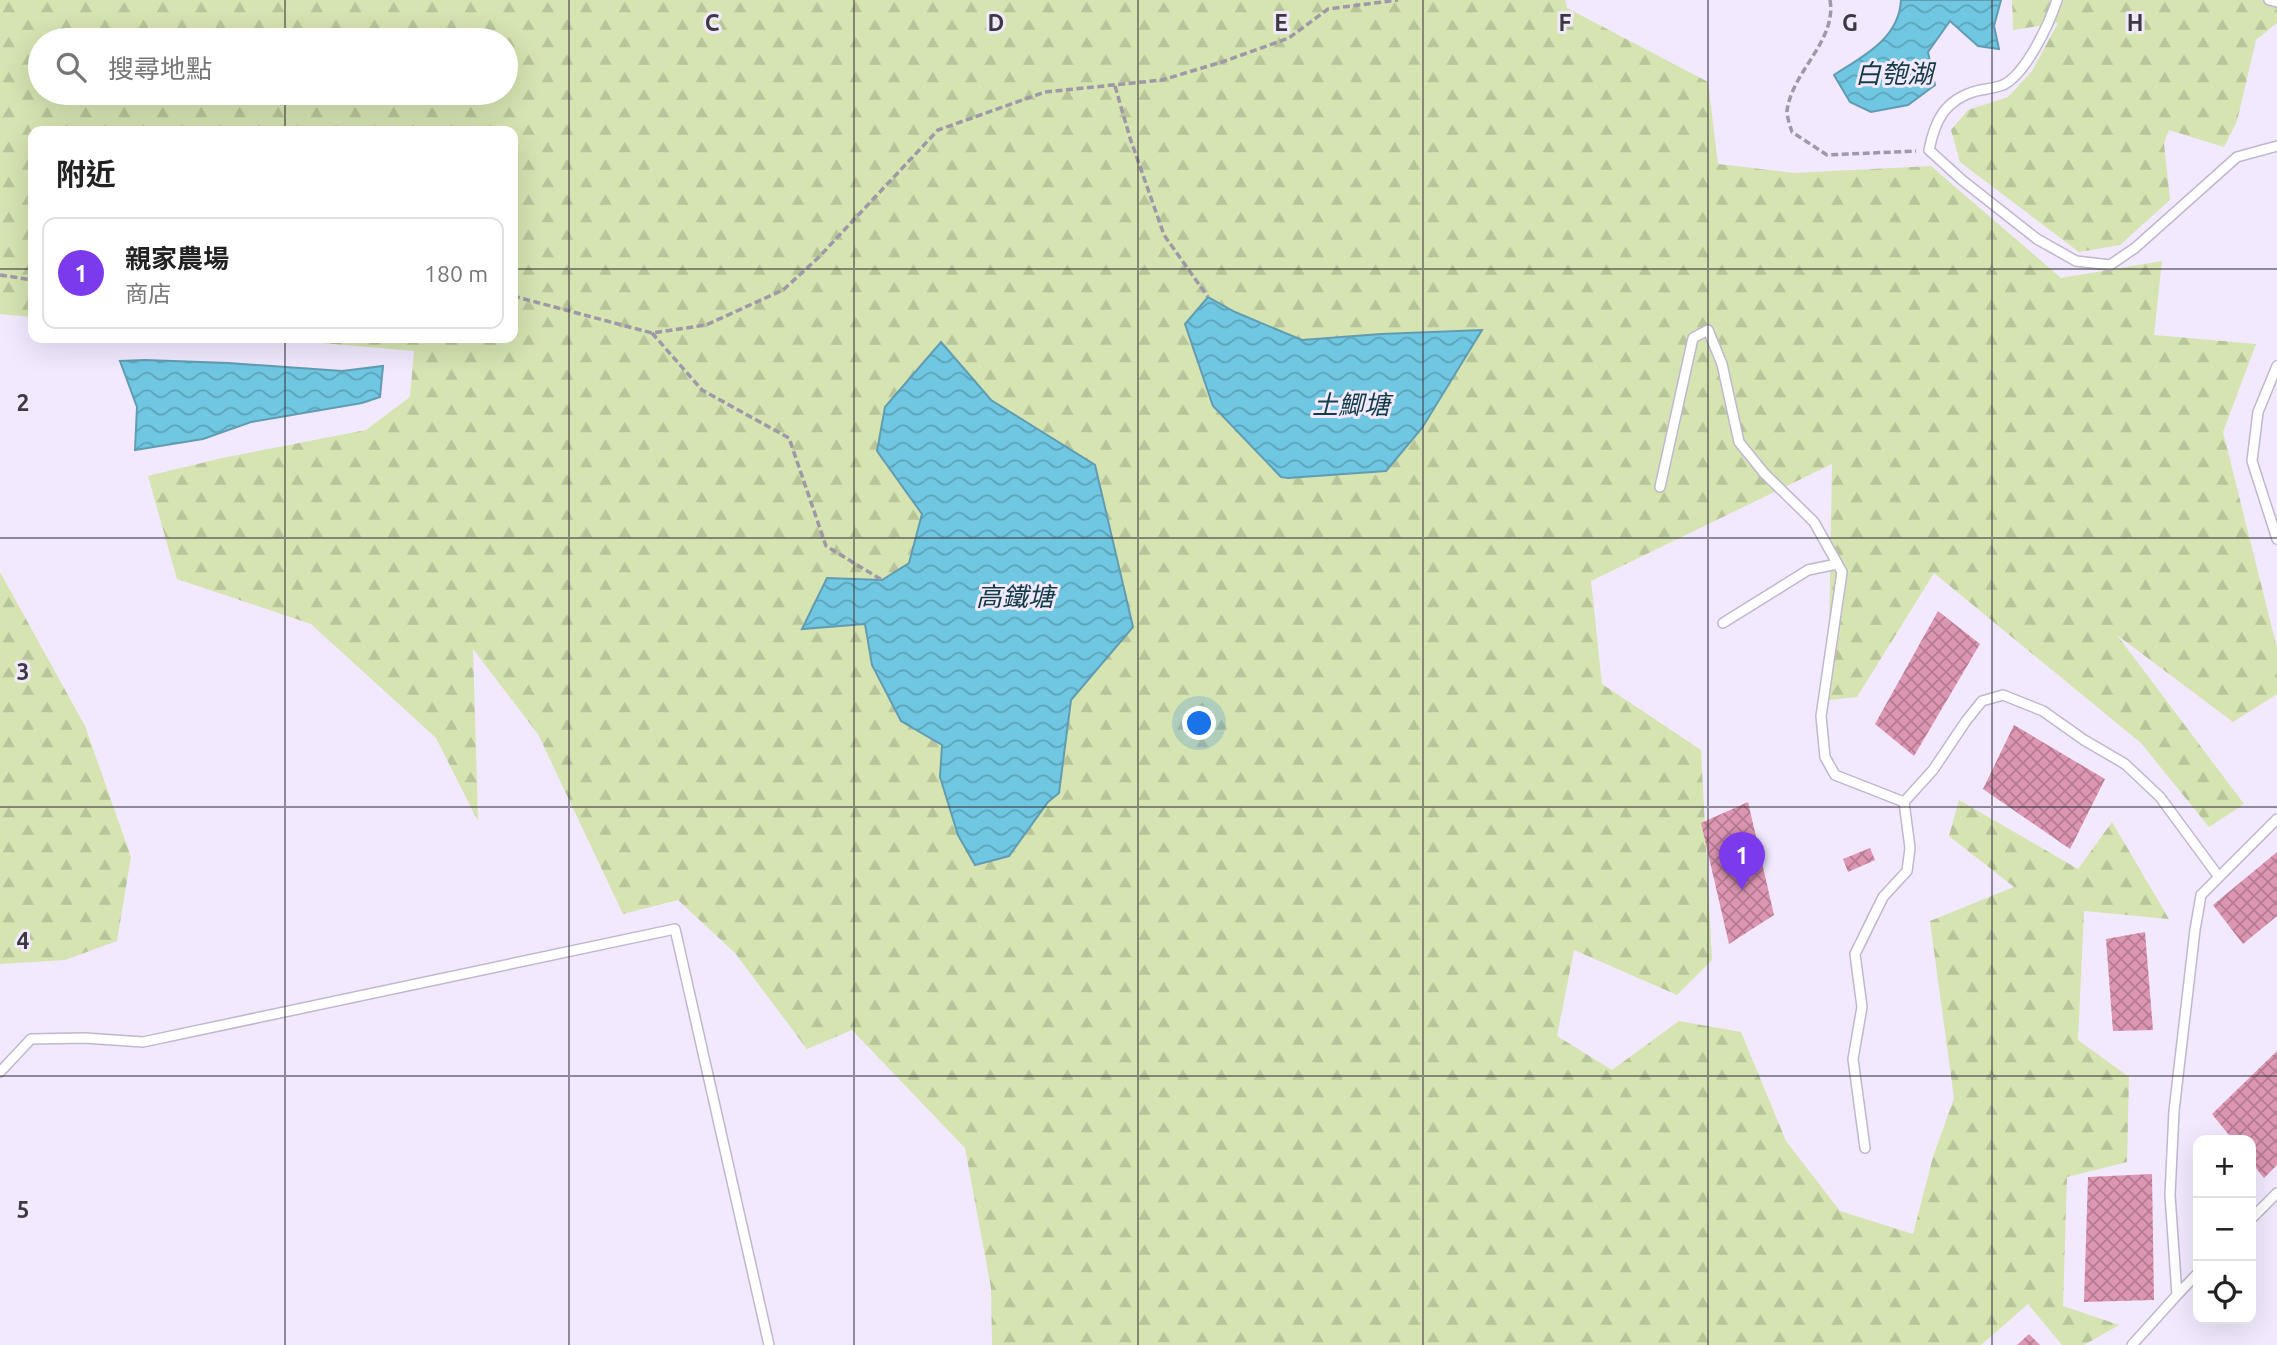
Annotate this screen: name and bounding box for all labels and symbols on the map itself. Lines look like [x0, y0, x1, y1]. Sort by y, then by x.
text: C [705, 10, 720, 35]
text: D [988, 10, 1004, 35]
text: E [1274, 10, 1288, 35]
text: F [1559, 10, 1572, 35]
text: G [1842, 10, 1858, 35]
text: H [2127, 10, 2143, 35]
water label: 白匏湖 [1855, 59, 1937, 88]
text: 2 [17, 390, 29, 415]
water label: 土鯽塘 [1312, 390, 1394, 419]
water label: 高鐵塘 [976, 582, 1058, 611]
text: 3 [17, 659, 29, 684]
your location [1182, 706, 1216, 740]
pin: 1 [1719, 832, 1765, 890]
text: 4 [17, 928, 30, 953]
text: 5 [17, 1197, 29, 1222]

